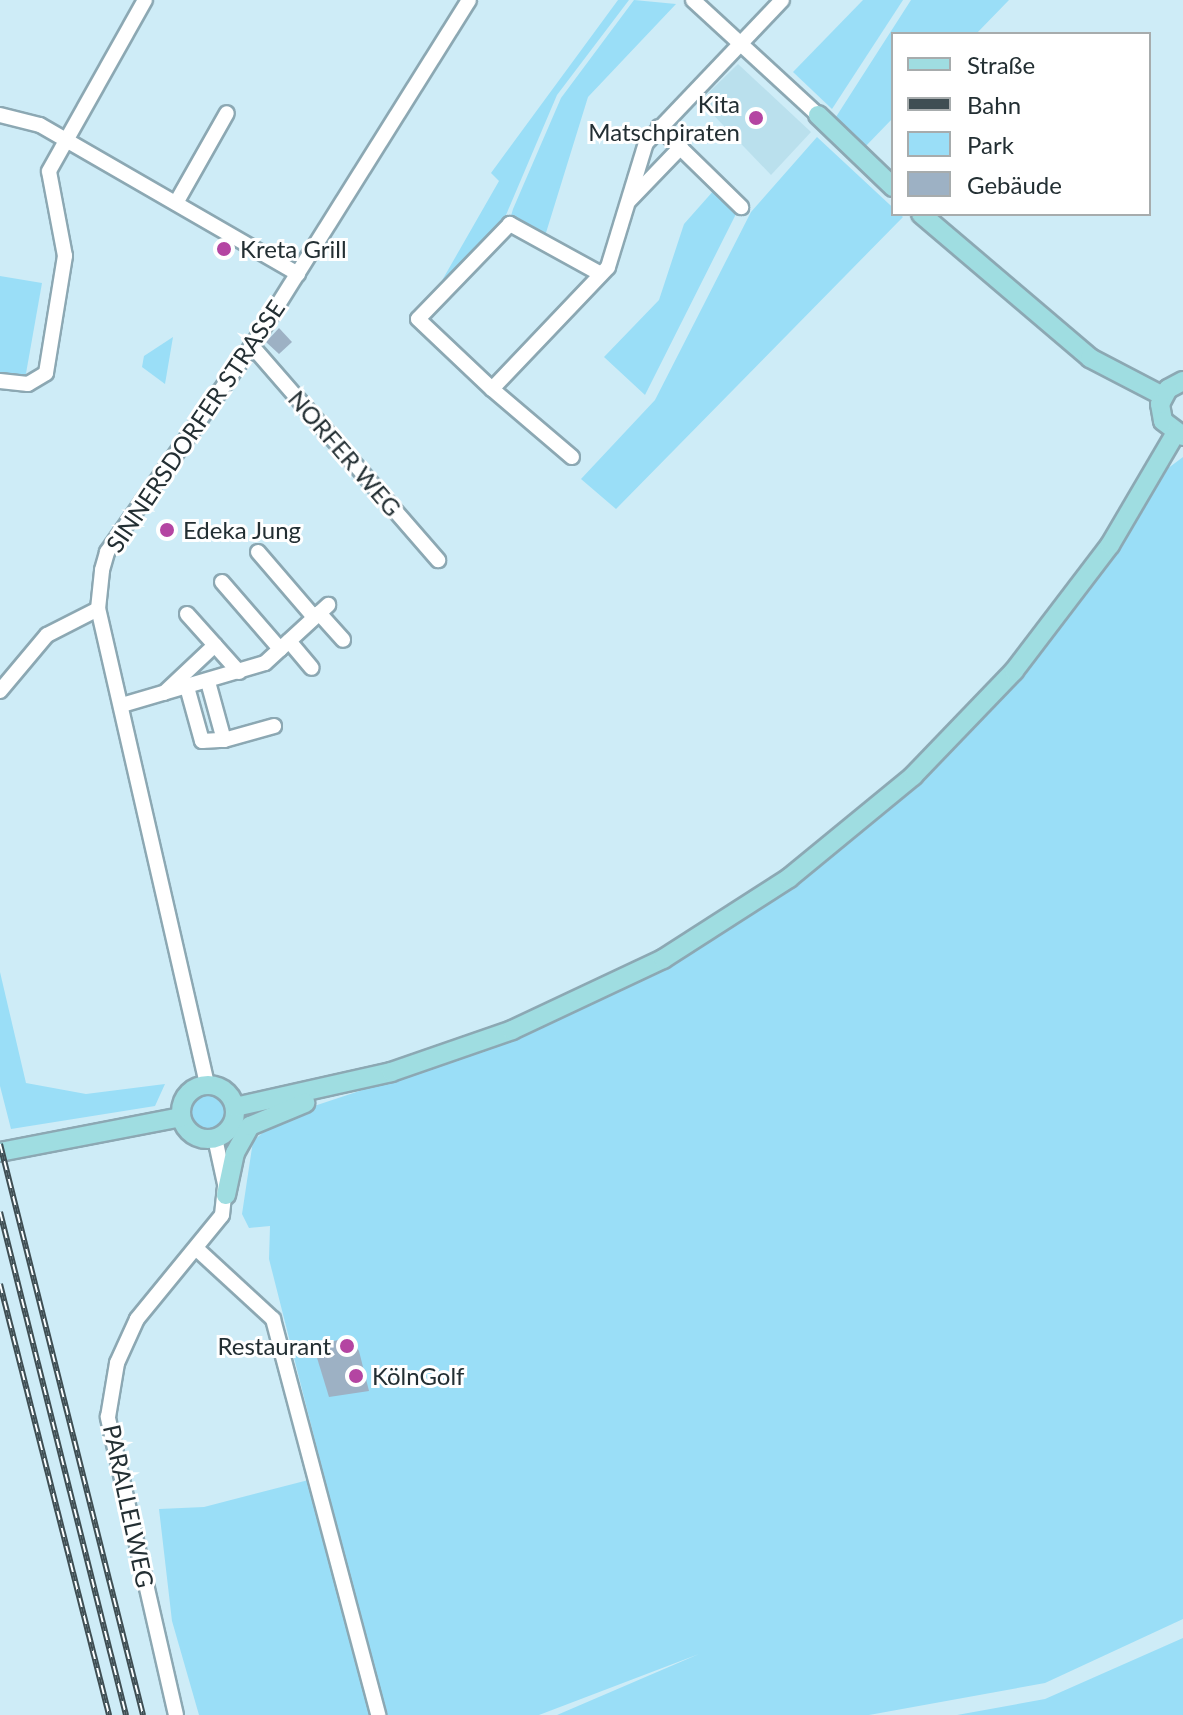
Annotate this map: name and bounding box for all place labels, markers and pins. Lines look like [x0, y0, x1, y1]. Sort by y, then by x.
place label: Kita Matschpiraten [588, 90, 740, 146]
marker: Kita Matschpiraten [747, 109, 765, 127]
place label: Kreta Grill [240, 235, 347, 263]
marker: Kreta Grill [215, 240, 233, 258]
place label: Edeka Jung [183, 516, 302, 544]
marker: Edeka Jung [158, 521, 176, 539]
place label: Restaurant [217, 1332, 331, 1360]
marker: Restaurant [338, 1337, 356, 1355]
place label: KölnGolf [372, 1362, 464, 1390]
marker: KölnGolf [347, 1367, 365, 1385]

